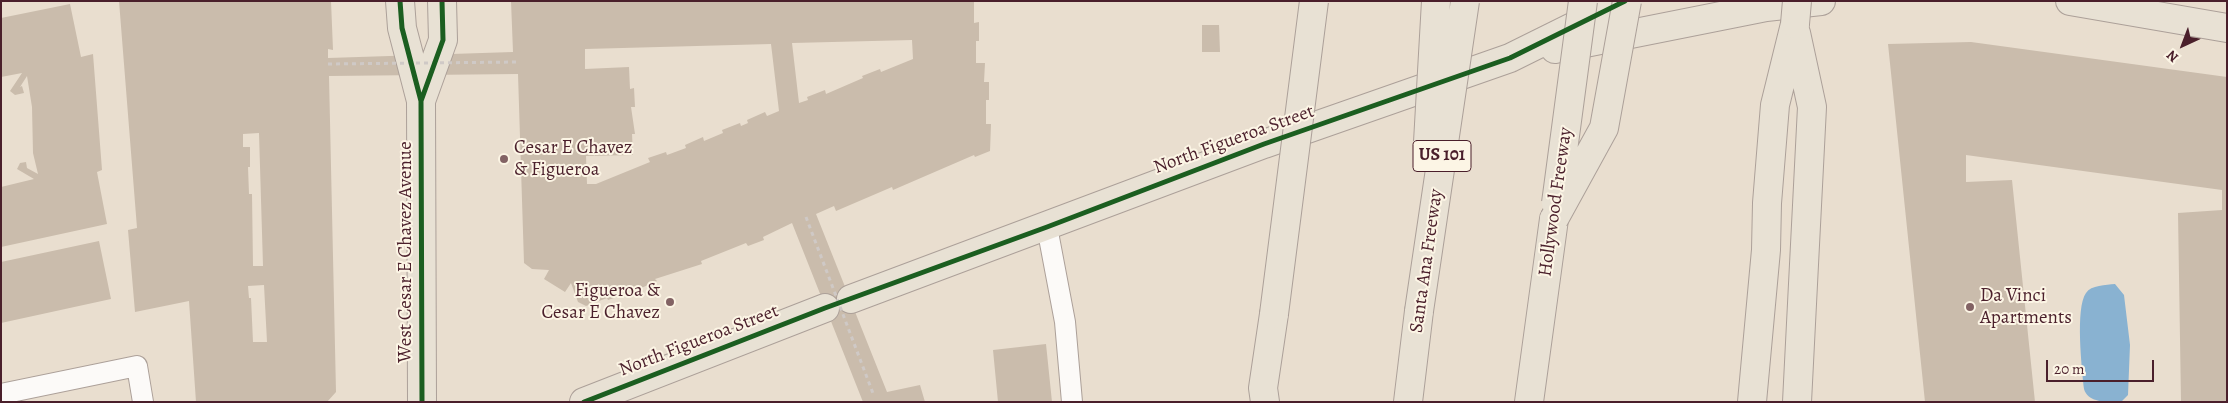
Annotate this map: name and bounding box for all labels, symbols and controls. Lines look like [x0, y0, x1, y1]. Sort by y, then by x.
north arrow [2158, 20, 2208, 70]
text: N [2162, 46, 2183, 67]
street label: North Figueroa Street [1151, 100, 1317, 180]
street label: Hollywood Freeway [1534, 126, 1578, 278]
place label: Cesar E Chavez & Figueroa [514, 137, 632, 181]
road number: US 101 [1413, 140, 1471, 172]
street label: West Cesar E Chavez Avenue [395, 141, 417, 363]
marker: Cesar E Chavez & Figueroa [498, 153, 510, 165]
street label: Santa Ana Freeway [1406, 188, 1448, 334]
place label: Figueroa & Cesar E Chavez [542, 280, 660, 324]
place label: Da Vinci Apartments [1980, 285, 2072, 329]
marker: Figueroa & Cesar E Chavez [664, 296, 676, 308]
street label: North Figueroa Street [616, 300, 782, 382]
marker: Da Vinci Apartments [1964, 301, 1976, 313]
scale bar [2048, 350, 2156, 382]
text: 20 m [2054, 359, 2085, 379]

